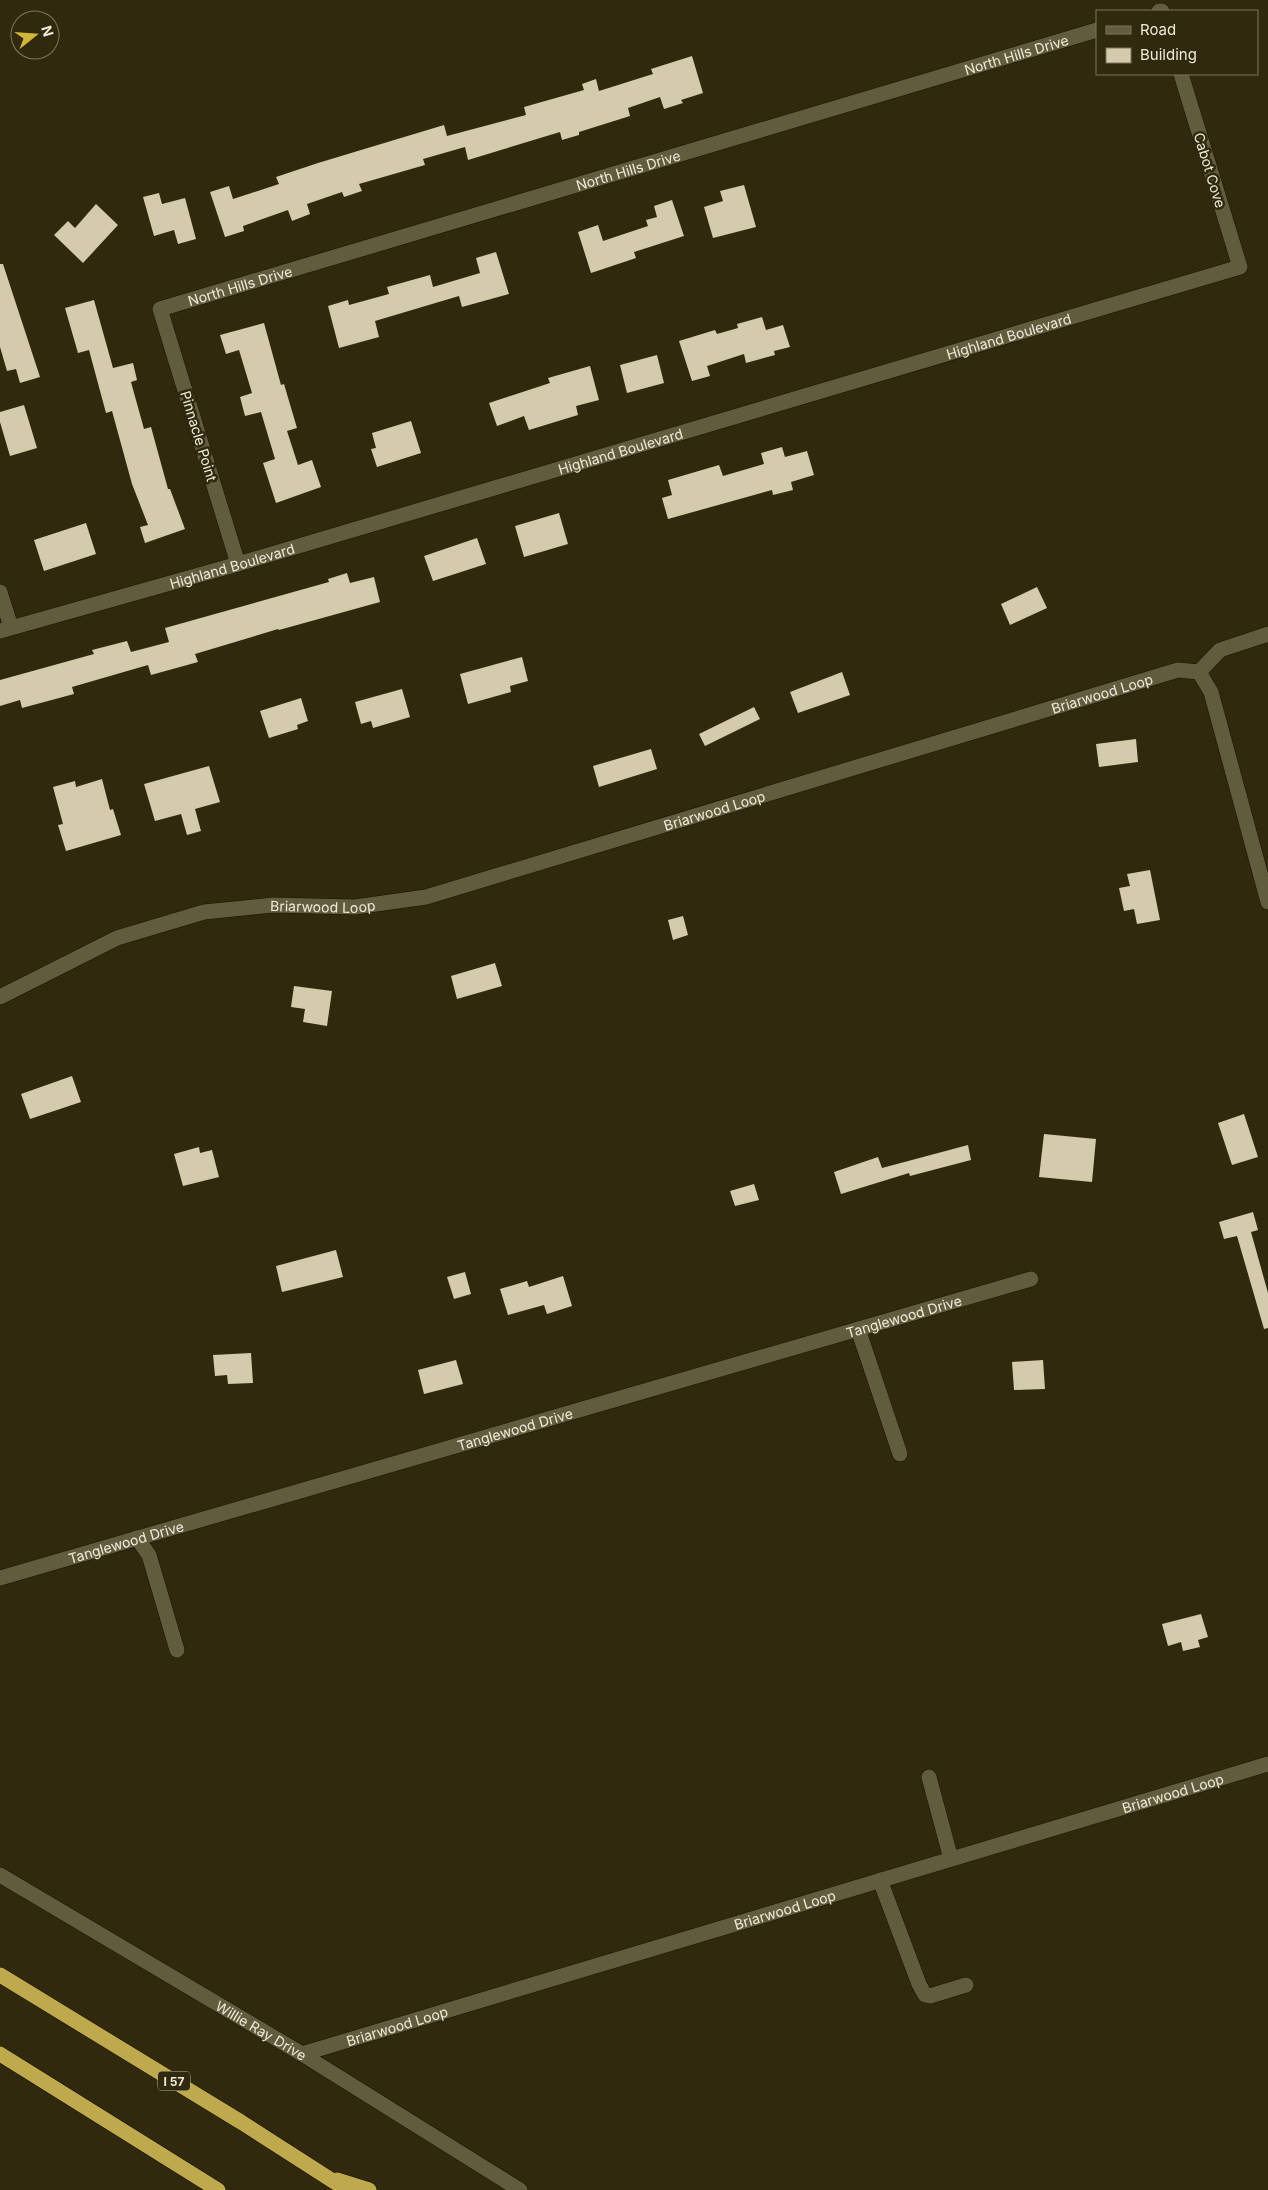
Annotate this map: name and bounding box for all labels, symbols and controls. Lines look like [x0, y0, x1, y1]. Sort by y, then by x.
north arrow [10, 10, 60, 60]
legend [1096, 10, 1258, 75]
text: Road [1140, 20, 1176, 39]
text: N [38, 23, 58, 39]
street label: North Hills Drive [962, 31, 1070, 78]
text: Building [1140, 45, 1197, 64]
street label: Cabot Cove [1191, 130, 1229, 210]
street label: North Hills Drive [574, 146, 682, 193]
street label: North Hills Drive [186, 262, 294, 309]
street label: Highland Boulevard [944, 309, 1073, 362]
street label: Pinnacle Point [177, 389, 221, 484]
street label: Highland Boulevard [556, 424, 685, 477]
street label: Highland Boulevard [168, 539, 296, 591]
street label: Briarwood Loop [1049, 670, 1155, 716]
street label: Briarwood Loop [661, 787, 767, 833]
street label: Briarwood Loop [270, 896, 376, 916]
street label: Tanglewood Drive [844, 1291, 963, 1341]
street label: Tanglewood Drive [455, 1404, 574, 1453]
street label: Tanglewood Drive [66, 1517, 186, 1566]
street label: Briarwood Loop [1120, 1769, 1225, 1816]
street label: Briarwood Loop [732, 1886, 838, 1932]
street label: Willie Ray Drive [213, 1997, 310, 2063]
street label: Briarwood Loop [344, 2002, 450, 2049]
road number: I 57 [158, 2072, 190, 2090]

